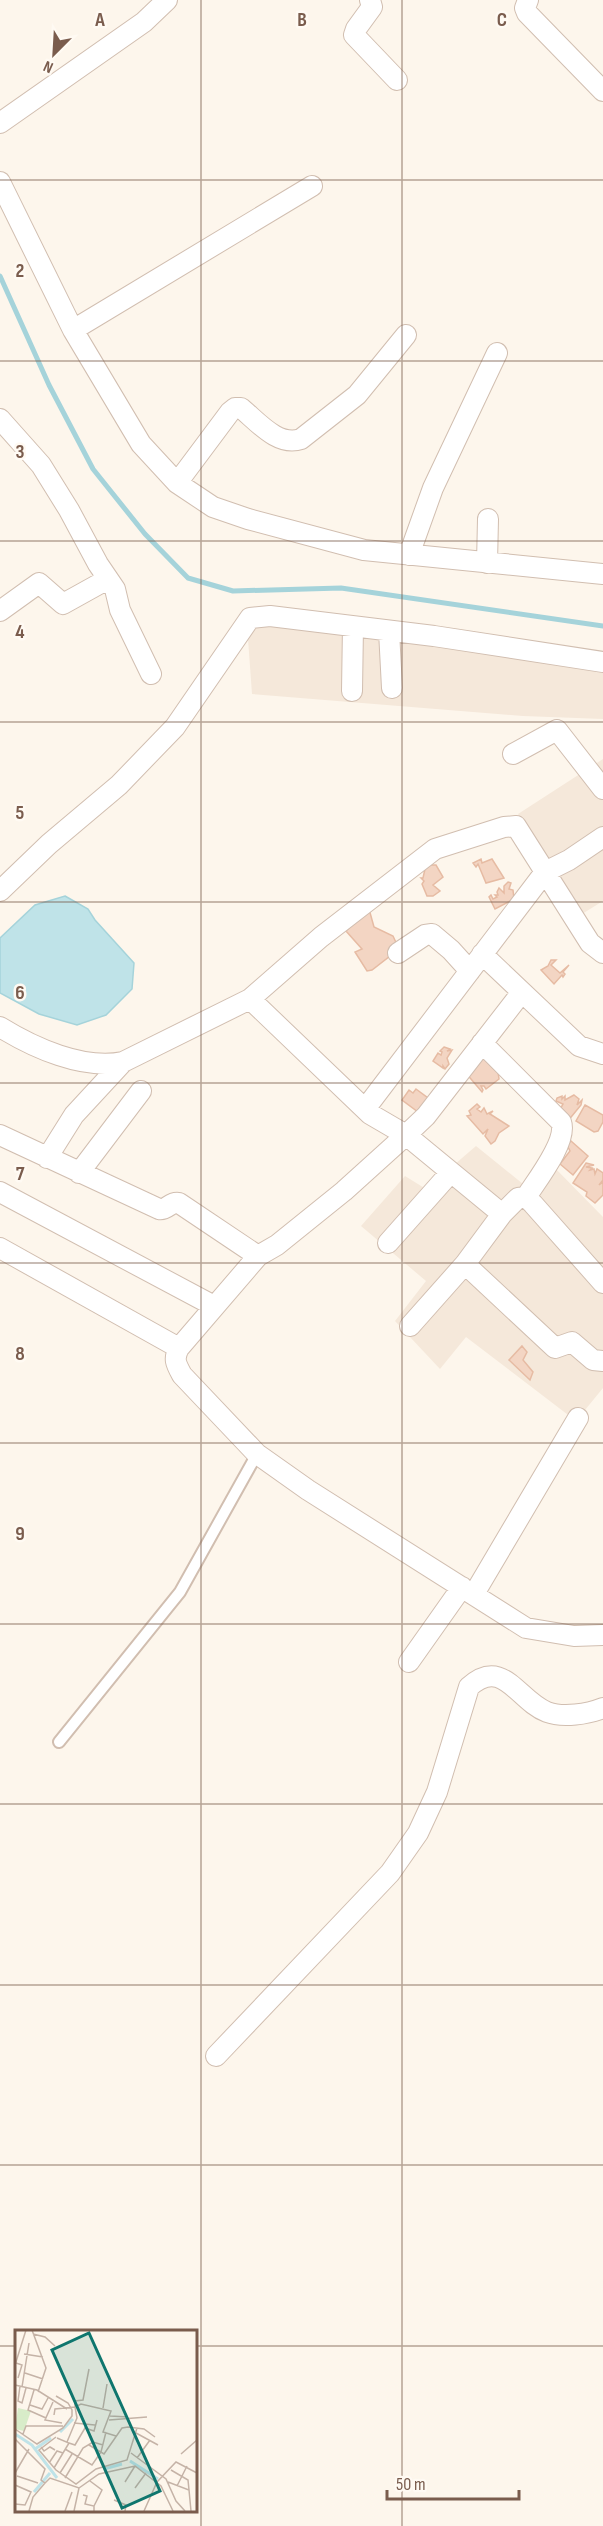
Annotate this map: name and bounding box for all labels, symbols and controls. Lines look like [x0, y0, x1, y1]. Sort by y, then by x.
text: A [94, 8, 105, 32]
text: B [297, 8, 307, 32]
text: C [497, 8, 507, 32]
north arrow [24, 24, 84, 84]
text: N [41, 56, 56, 77]
text: 2 [16, 259, 24, 283]
text: 3 [16, 440, 25, 464]
text: 4 [15, 620, 25, 644]
text: 5 [16, 801, 25, 825]
text: 6 [15, 981, 25, 1005]
text: 7 [16, 1162, 25, 1186]
text: 8 [15, 1342, 25, 1366]
text: 9 [15, 1522, 25, 1546]
inset map [15, 2330, 196, 2511]
scale bar [387, 2463, 519, 2501]
text: 50 m [396, 2474, 426, 2495]

